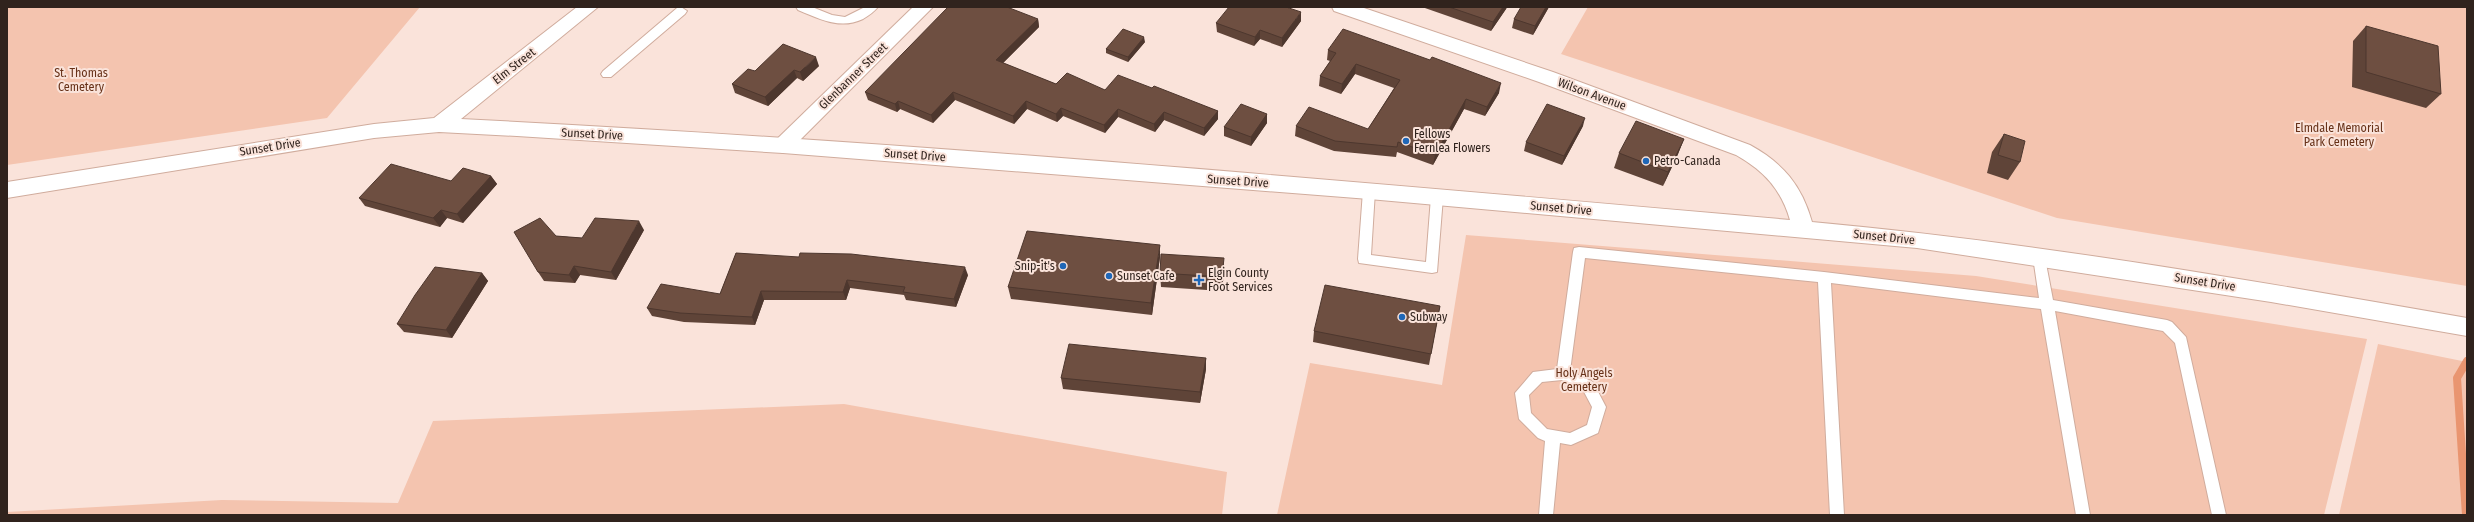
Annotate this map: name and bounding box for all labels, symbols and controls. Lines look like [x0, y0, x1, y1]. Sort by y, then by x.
street label: Glenbanner Street [816, 40, 890, 112]
street label: Elm Street [490, 45, 538, 87]
park label: St. Thomas Cemetery [54, 66, 108, 94]
street label: Wilson Avenue [1556, 75, 1628, 113]
park label: Elmdale Memorial Park Cemetery [2295, 121, 2383, 149]
street label: Sunset Drive [561, 125, 623, 143]
place label: Fellows Fernlea Flowers [1414, 127, 1490, 155]
street label: Sunset Drive [238, 135, 302, 159]
marker: Fellows Fernlea Flowers [1401, 136, 1411, 146]
street label: Sunset Drive [884, 146, 946, 164]
place label: Petro-Canada [1654, 154, 1721, 168]
marker: Petro-Canada [1641, 156, 1651, 166]
street label: Sunset Drive [1207, 172, 1269, 190]
street label: Sunset Drive [1530, 198, 1592, 218]
street label: Sunset Drive [1853, 227, 1916, 247]
place label: Snip-it's [1015, 259, 1055, 273]
marker: Snip-it's [1058, 261, 1068, 271]
place label: Elgin County Foot Services [1208, 266, 1273, 294]
place label: Sunset Cafe [1117, 269, 1175, 283]
street label: Sunset Drive [2173, 270, 2237, 294]
marker: Sunset Cafe [1104, 271, 1114, 281]
marker: Elgin County Foot Services [1193, 274, 1205, 286]
place label: Subway [1410, 310, 1448, 324]
marker: Subway [1397, 312, 1407, 322]
park label: Holy Angels Cemetery [1555, 366, 1613, 394]

